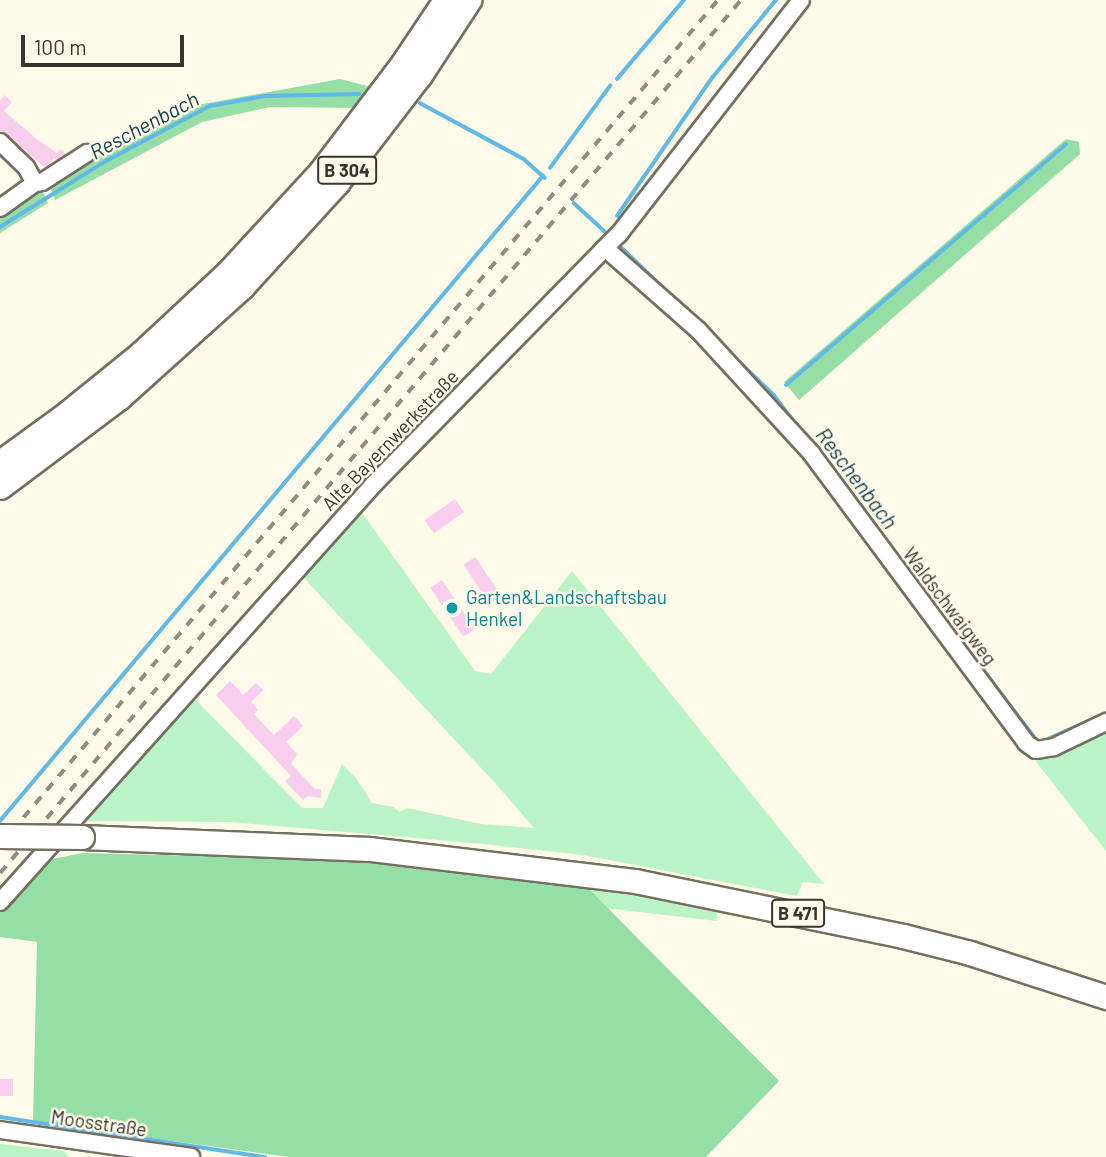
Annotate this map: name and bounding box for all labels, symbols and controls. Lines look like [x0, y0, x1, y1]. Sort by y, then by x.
scale bar [24, 21, 187, 65]
text: 100 m [34, 34, 87, 59]
water label: Reschenbach [85, 86, 203, 164]
road number: B 304 [316, 155, 378, 184]
street label: Alte Bayernwerkstraße [317, 365, 463, 515]
water label: Reschenbach [811, 423, 903, 533]
street label: Waldschwaigweg [898, 543, 1002, 669]
place label: Garten&Landschaftsbau Henkel [466, 586, 667, 630]
marker: Garten&Landschaftsbau Henkel [444, 600, 460, 616]
road number: B 471 [770, 898, 826, 928]
street label: Moosstraße [50, 1105, 148, 1141]

